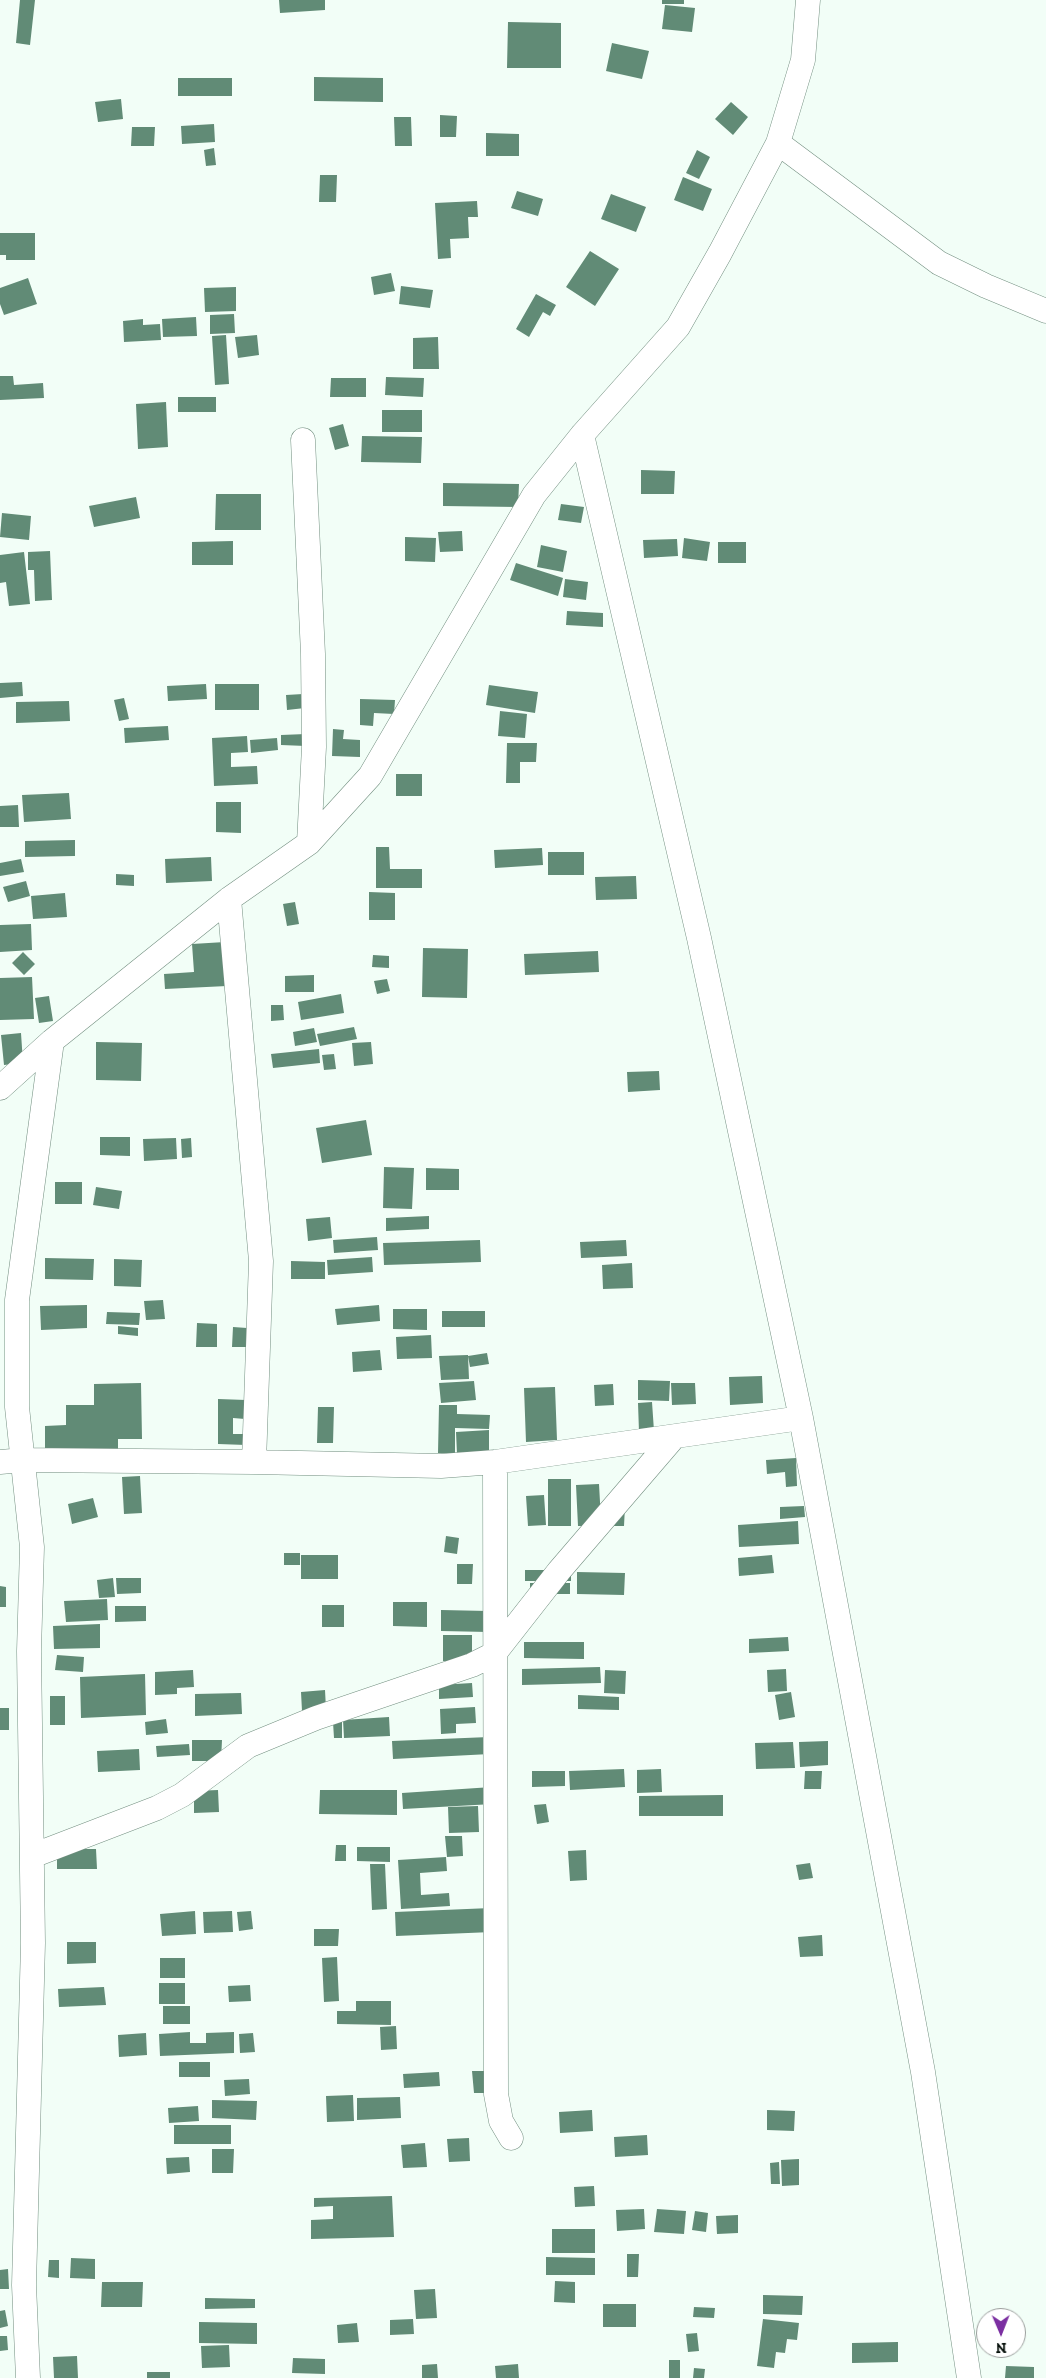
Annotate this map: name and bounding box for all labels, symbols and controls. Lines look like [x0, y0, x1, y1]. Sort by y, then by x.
north arrow [976, 2308, 1026, 2358]
text: N [996, 2339, 1007, 2356]

